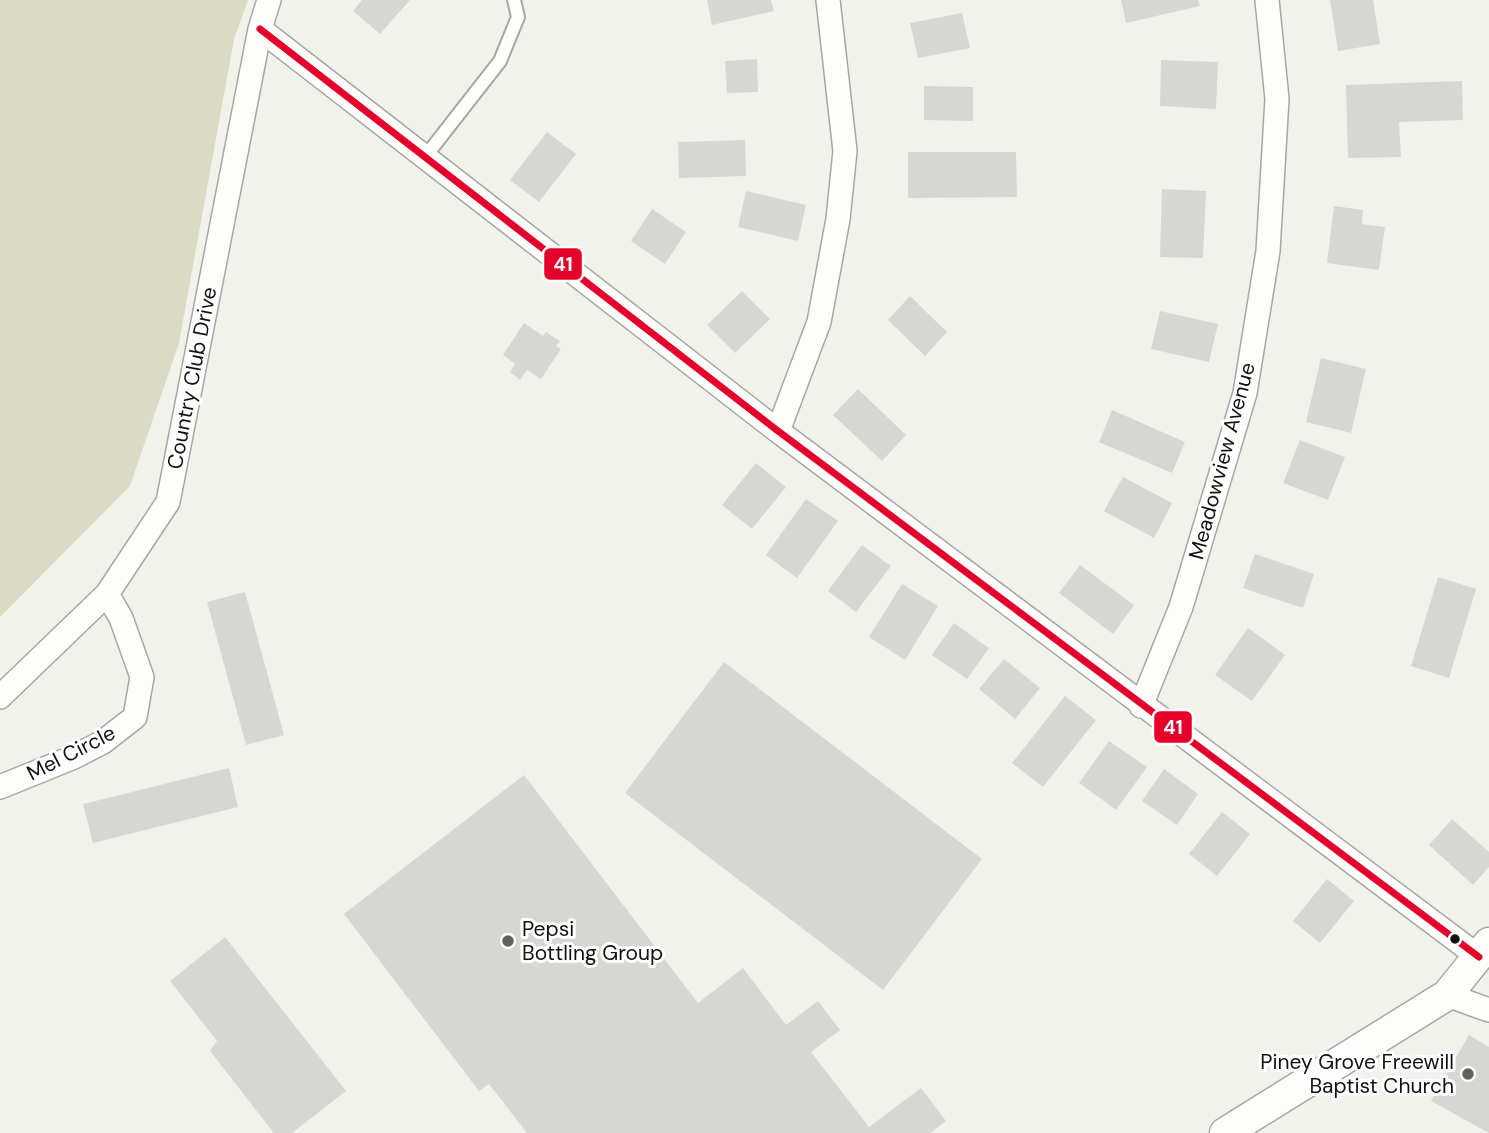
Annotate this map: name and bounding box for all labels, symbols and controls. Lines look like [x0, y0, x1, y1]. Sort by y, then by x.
line badge: 41 [543, 247, 583, 281]
text: 41 [553, 252, 573, 277]
street label: Country Club Drive [161, 284, 223, 472]
street label: Meadowview Avenue [1182, 359, 1262, 563]
line badge: 41 [1153, 710, 1193, 744]
text: 41 [1163, 715, 1183, 740]
street label: Mel Circle [22, 719, 120, 787]
place label: Pepsi Bottling Group [522, 915, 663, 967]
unlabelled marker [1448, 932, 1462, 946]
marker: Pepsi Bottling Group [500, 933, 516, 949]
place label: Piney Grove Freewill Baptist Church [1260, 1048, 1454, 1100]
marker: Piney Grove Freewill Baptist Church [1460, 1066, 1476, 1082]

